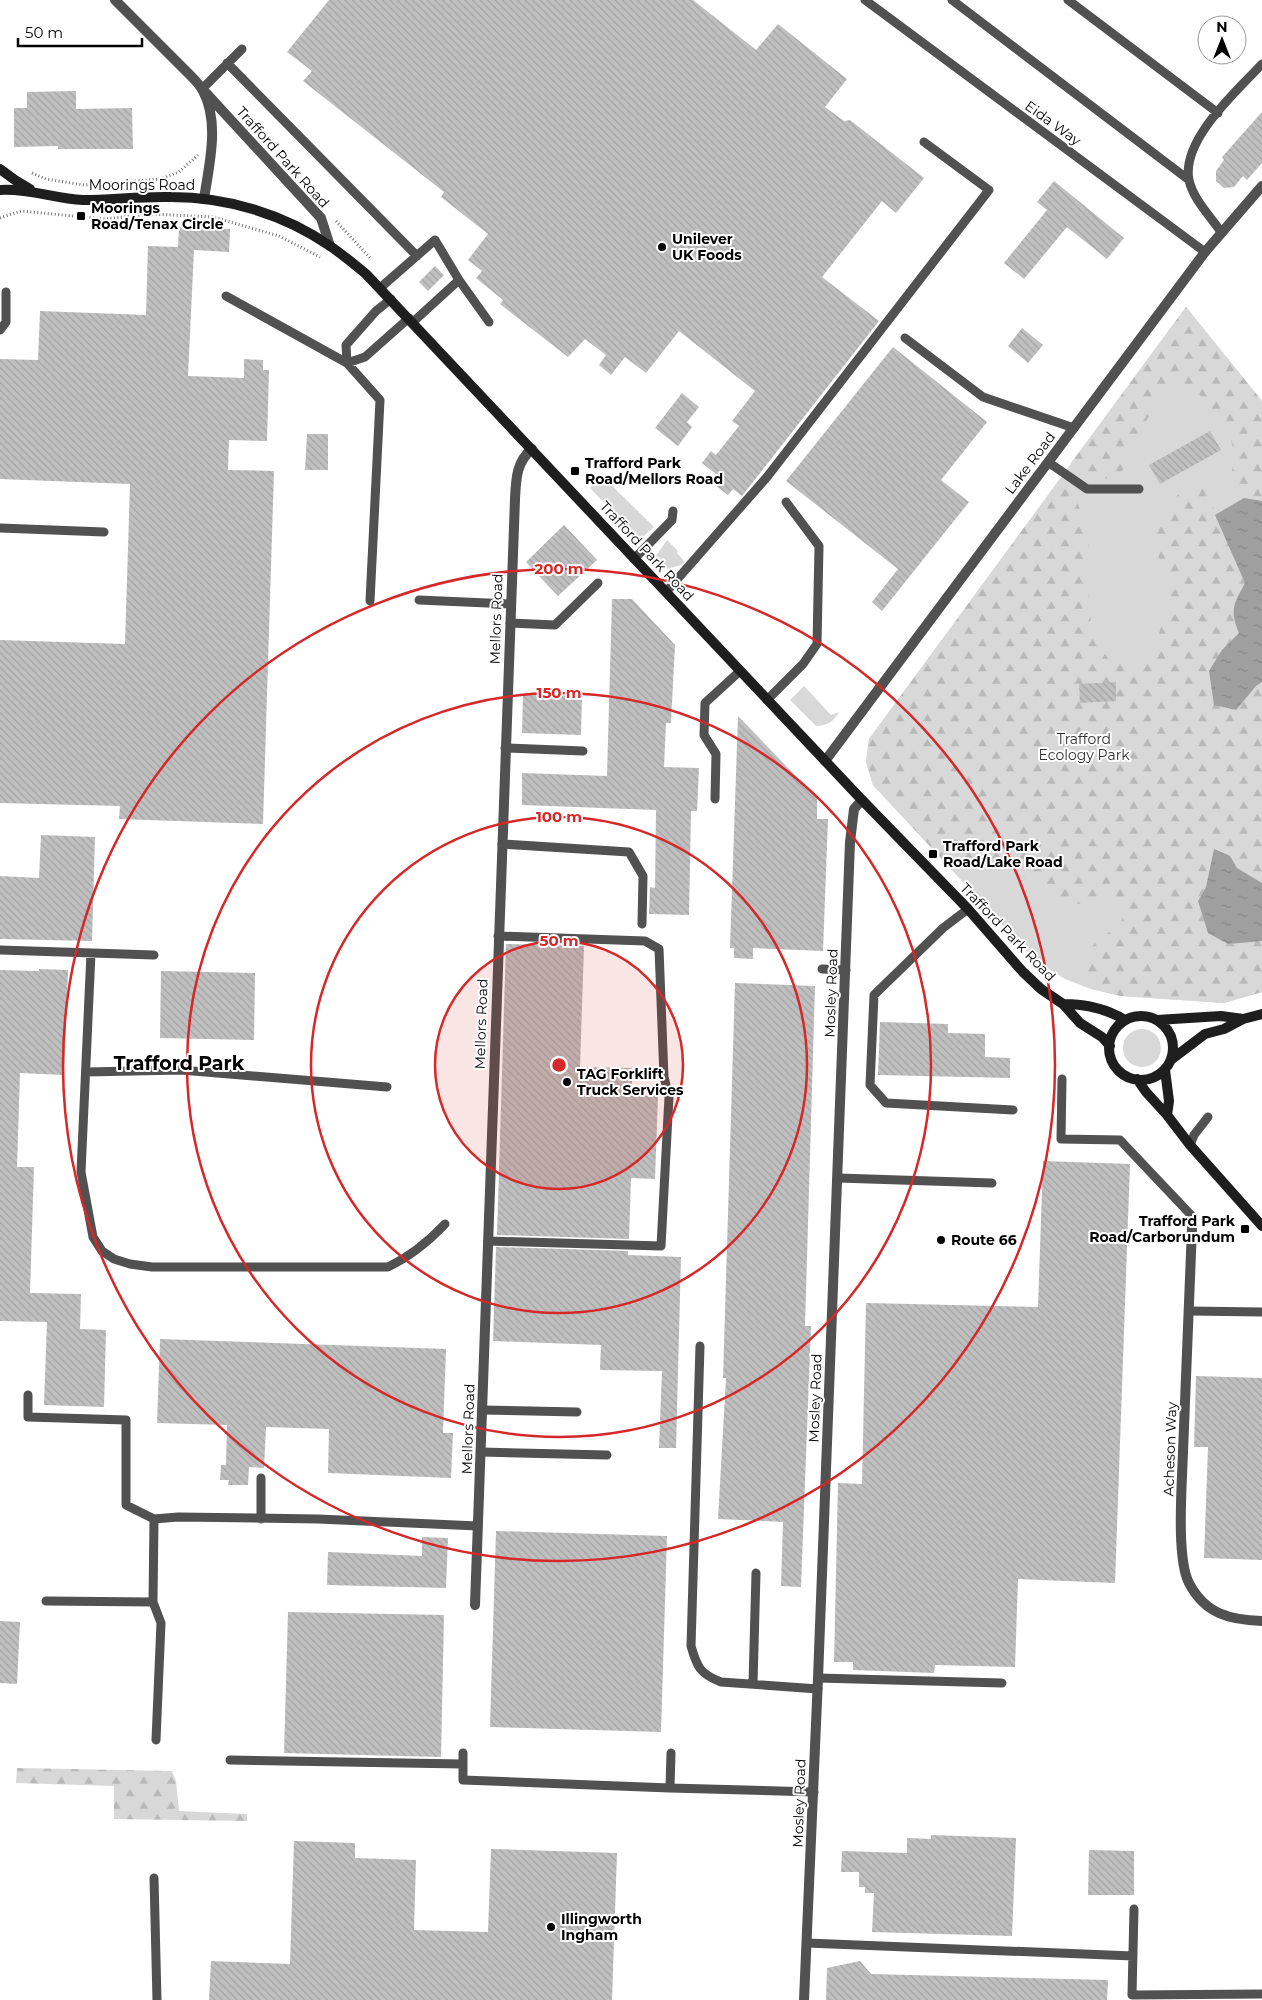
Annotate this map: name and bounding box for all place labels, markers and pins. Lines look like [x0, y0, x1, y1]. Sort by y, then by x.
place label: Moorings Road/Tenax Circle [91, 199, 224, 233]
marker: Moorings Road/Tenax Circle [75, 210, 87, 222]
place label: Unilever UK Foods [672, 230, 742, 264]
marker: Unilever UK Foods [656, 241, 668, 253]
place label: Trafford Park Road/Mellors Road [585, 454, 723, 488]
marker: Trafford Park Road/Mellors Road [569, 465, 581, 477]
place label: Trafford Park Road/Lake Road [943, 837, 1063, 871]
marker: Trafford Park Road/Lake Road [927, 848, 939, 860]
centre of rings [550, 1056, 568, 1074]
place label: TAG Forklift Truck Services [577, 1065, 684, 1099]
marker: TAG Forklift Truck Services [561, 1076, 573, 1088]
place label: Trafford Park Road/Carborundum [1089, 1212, 1236, 1246]
marker: Trafford Park Road/Carborundum [1239, 1223, 1251, 1235]
place label: Route 66 [951, 1231, 1017, 1249]
marker: Route 66 [935, 1234, 947, 1246]
place label: Illingworth Ingham [561, 1910, 642, 1944]
marker: Illingworth Ingham [545, 1921, 557, 1933]

